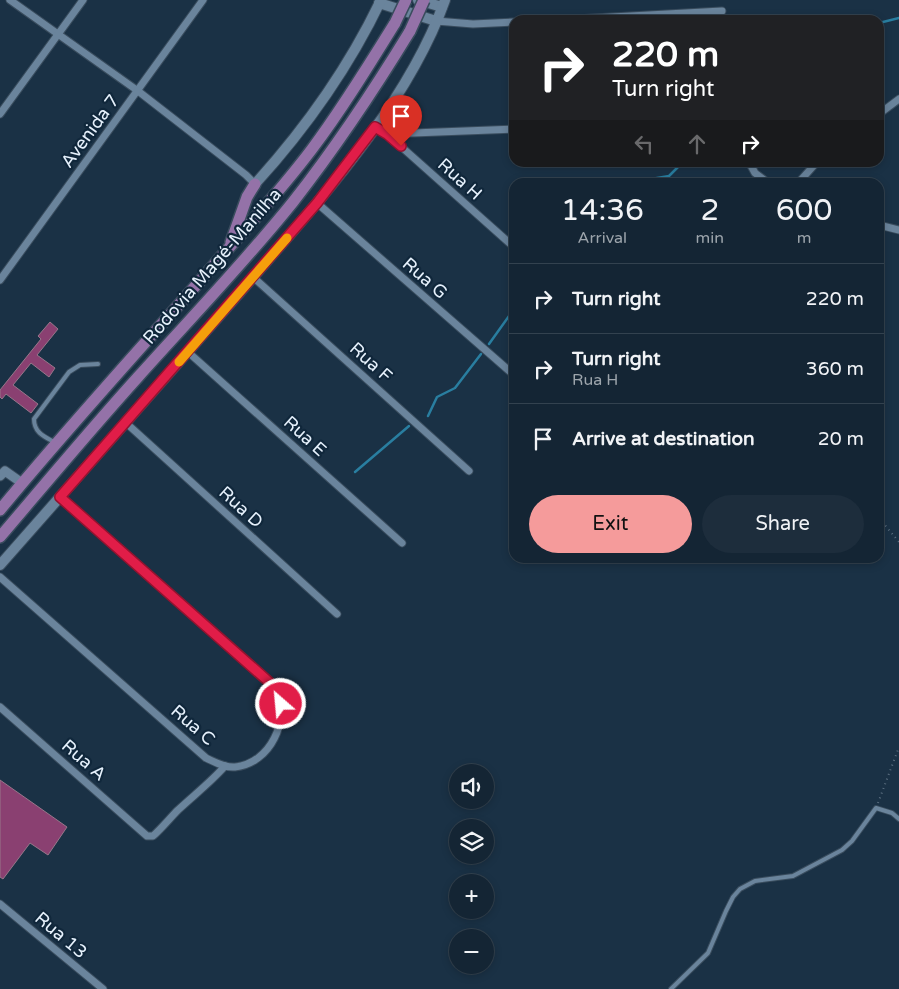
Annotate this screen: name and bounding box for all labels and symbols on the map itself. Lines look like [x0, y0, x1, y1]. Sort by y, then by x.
street label: Avenida 7 [56, 90, 124, 172]
pin [380, 95, 422, 146]
street label: Rua H [433, 153, 487, 205]
street label: Rodovia Magé-Manilha [138, 183, 286, 349]
street label: Rua G [398, 253, 452, 303]
street label: Rua F [345, 337, 397, 387]
street label: Rua E [279, 411, 331, 461]
street label: Rua D [214, 481, 268, 533]
position arrow [254, 677, 306, 729]
street label: Rua C [167, 700, 219, 750]
street label: Rua A [57, 735, 111, 785]
street label: Rua 13 [30, 907, 92, 963]

